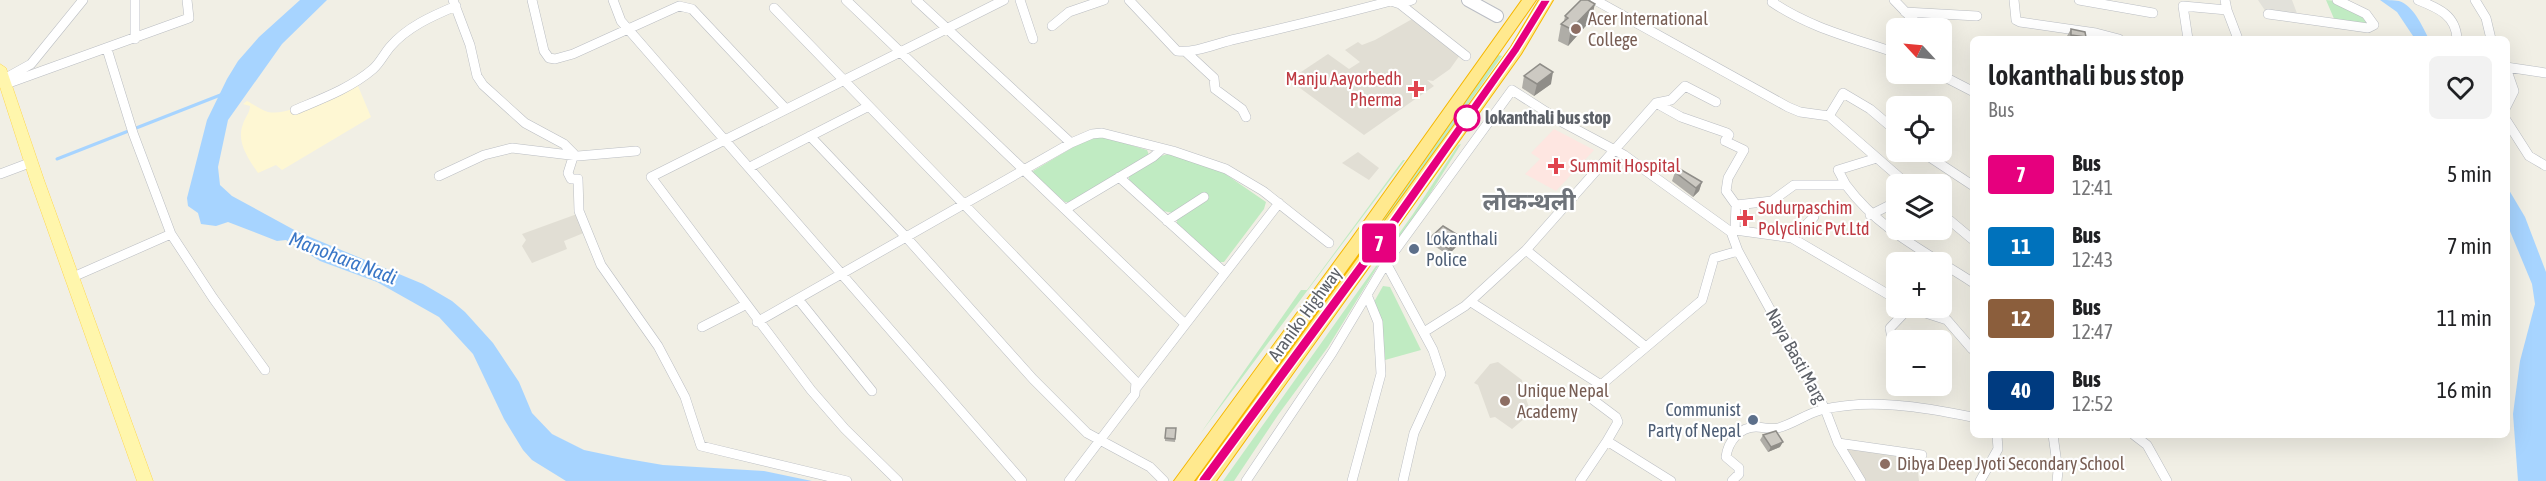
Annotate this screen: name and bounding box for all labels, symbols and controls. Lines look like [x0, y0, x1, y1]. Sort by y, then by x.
place label: Acer International College [1588, 8, 1708, 50]
north arrow [1886, 18, 1952, 84]
map controls [1886, 18, 1952, 396]
marker: Acer International College [1569, 22, 1583, 36]
button: heart [2429, 56, 2492, 119]
text: lokanthali bus stop [1988, 59, 2184, 91]
place label: Manju Aayorbedh Pherma [1285, 68, 1402, 110]
marker: Manju Aayorbedh Pherma [1407, 80, 1425, 98]
button: locate [1886, 96, 1952, 162]
text: Bus [1988, 98, 2014, 121]
marker: lokanthali bus stop [1454, 105, 1480, 131]
place label: lokanthali bus stop [1485, 107, 1611, 128]
text: Bus [2072, 150, 2101, 176]
place label: Summit Hospital [1570, 155, 1680, 176]
marker: Summit Hospital [1547, 157, 1565, 175]
text: 5 min [2447, 161, 2492, 187]
text: 7 [2016, 162, 2026, 186]
button: layers [1886, 174, 1952, 240]
text: 12:41 [2072, 176, 2113, 199]
district label: लोकन्थली [1483, 188, 1576, 215]
place label: Sudurpaschim Polyclinic Pvt.Ltd [1758, 197, 1870, 239]
marker: Sudurpaschim Polyclinic Pvt.Ltd [1736, 209, 1754, 227]
text: Bus [2072, 222, 2101, 248]
line badge: 7 [1360, 224, 1398, 262]
water label: Manohara Nadi [286, 226, 401, 289]
place label: Lokanthali Police [1426, 228, 1498, 270]
text: 7 [1374, 231, 1384, 255]
text: 7 min [2447, 233, 2492, 259]
text: 11 [2011, 234, 2031, 258]
marker: Lokanthali Police [1407, 242, 1421, 256]
text: 12:43 [2072, 248, 2113, 271]
button: + [1886, 252, 1952, 318]
street label: Araniko Highway [1264, 263, 1346, 365]
text: Bus [2072, 294, 2101, 320]
street label: Naya Basti Marg [1762, 305, 1831, 407]
text: 11 min [2437, 305, 2492, 331]
text: 12 [2011, 306, 2031, 330]
text: 12:47 [2072, 320, 2113, 343]
button: − [1886, 330, 1952, 396]
text: Bus [2072, 366, 2101, 392]
text: 16 min [2437, 377, 2492, 403]
text: 40 [2011, 378, 2031, 402]
place label: Unique Nepal Academy [1517, 380, 1609, 422]
text: 12:52 [2072, 392, 2113, 415]
marker: Unique Nepal Academy [1498, 394, 1512, 408]
place label: Communist Party of Nepal [1648, 399, 1741, 441]
marker: Communist Party of Nepal [1746, 413, 1760, 427]
place label: Dibya Deep Jyoti Secondary School [1897, 453, 2125, 474]
marker: Dibya Deep Jyoti Secondary School [1878, 457, 1892, 471]

